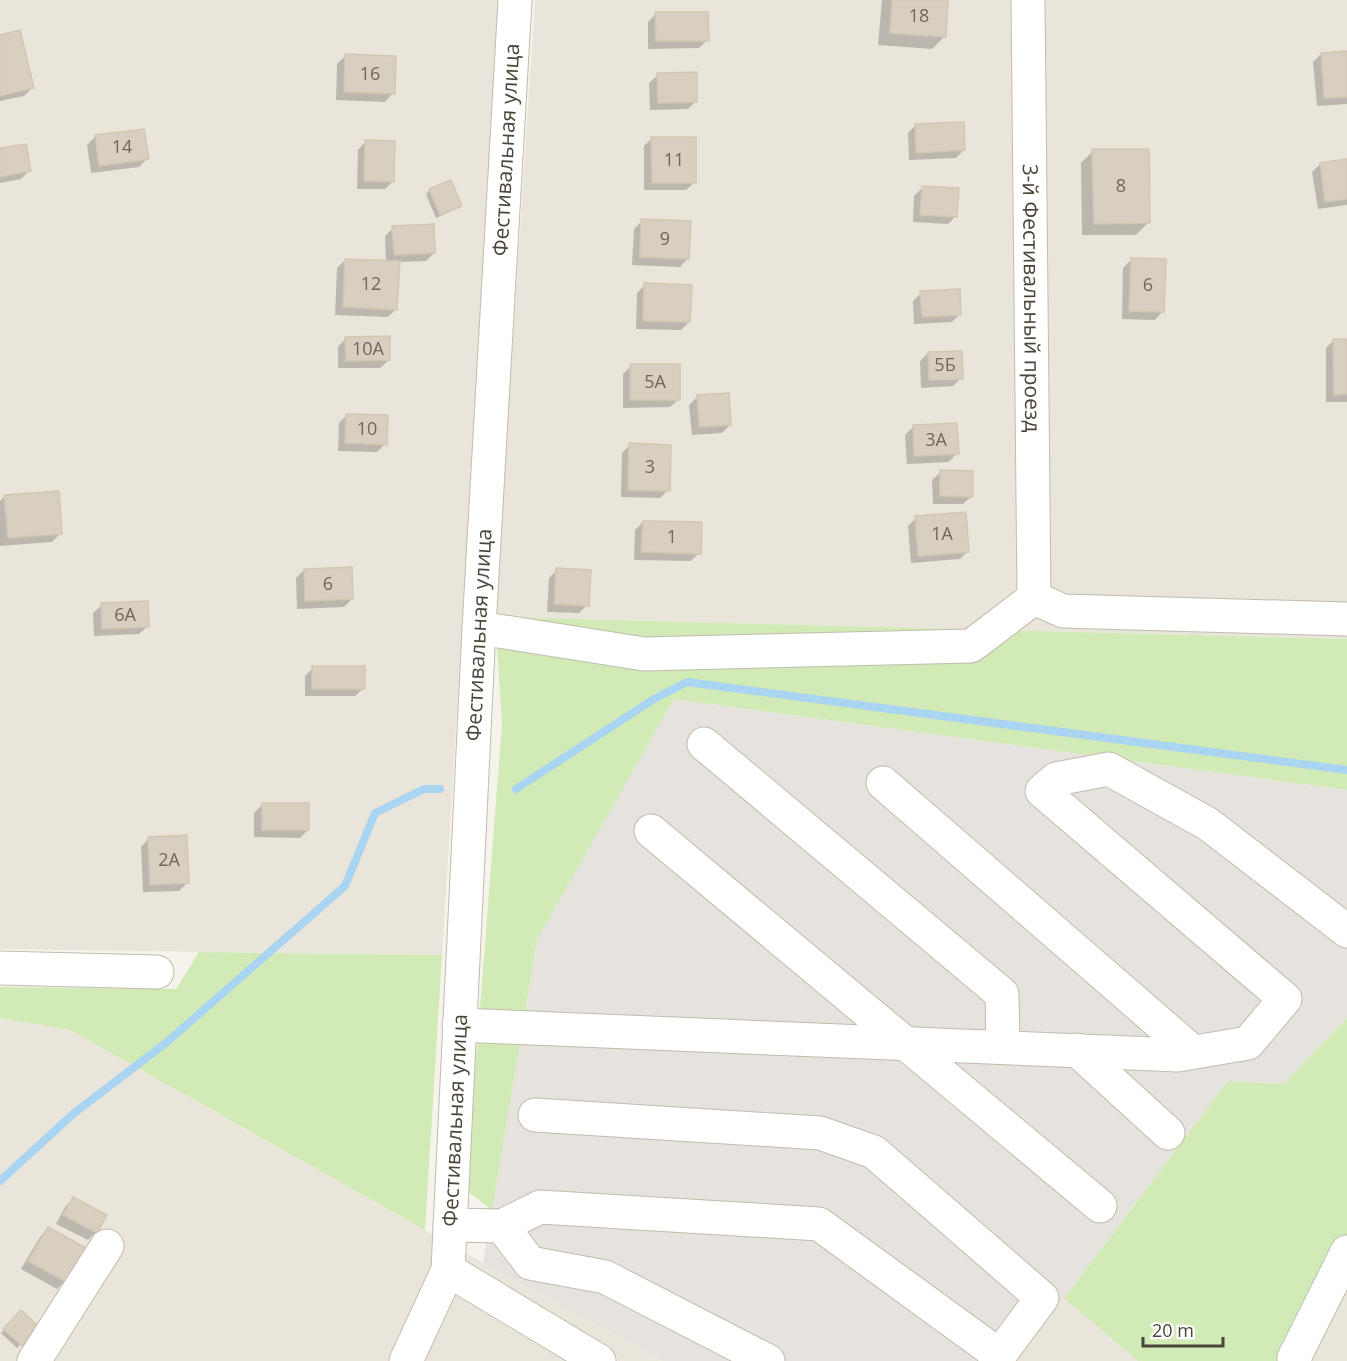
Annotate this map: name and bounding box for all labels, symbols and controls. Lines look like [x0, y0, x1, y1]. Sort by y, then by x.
house number: 18 [909, 3, 929, 27]
street label: Фестивальная улица [485, 43, 525, 257]
house number: 16 [360, 61, 380, 85]
house number: 14 [112, 134, 132, 158]
house number: 11 [664, 147, 684, 171]
street label: 3-й Фестивальный проезд [1017, 164, 1047, 432]
house number: 8 [1116, 173, 1126, 197]
house number: 9 [660, 226, 670, 250]
house number: 12 [361, 271, 381, 295]
house number: 6 [1143, 272, 1153, 296]
house number: 10А [352, 336, 385, 360]
house number: 5Б [934, 352, 956, 376]
house number: 5А [644, 369, 666, 393]
house number: 10 [357, 416, 377, 440]
house number: 3А [925, 427, 947, 451]
house number: 3 [645, 454, 655, 478]
house number: 1А [931, 521, 953, 545]
house number: 1 [667, 524, 677, 548]
street label: Фестивальная улица [459, 528, 498, 742]
house number: 6 [323, 571, 333, 595]
house number: 6А [114, 602, 136, 626]
house number: 2А [158, 847, 180, 871]
street label: Фестивальная улица [435, 1013, 473, 1227]
scale bar [1143, 1310, 1222, 1348]
text: 20 m [1152, 1318, 1194, 1342]

